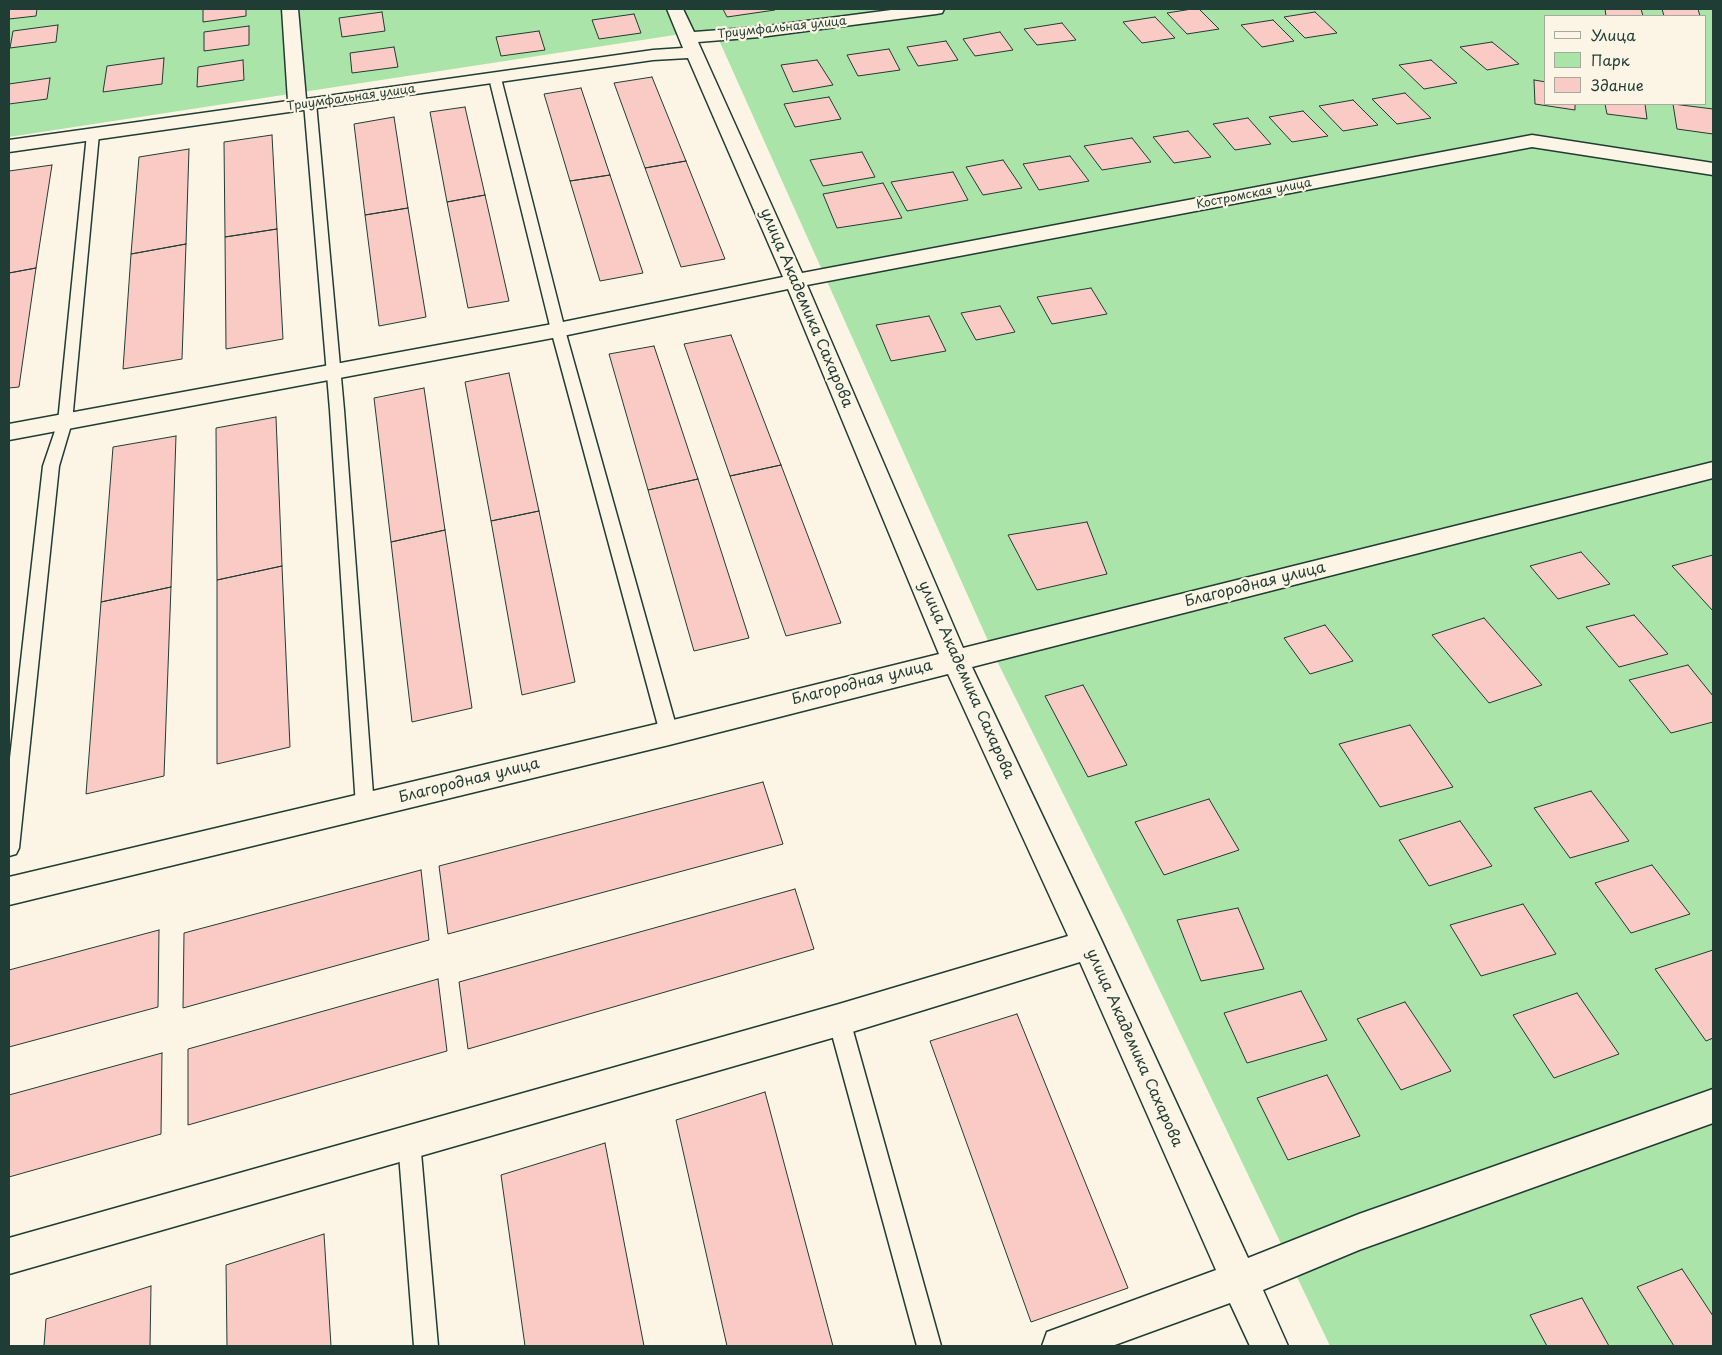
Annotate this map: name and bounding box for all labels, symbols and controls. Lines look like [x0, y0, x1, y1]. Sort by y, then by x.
street label: Триумфальная улица [717, 14, 847, 42]
legend [1544, 15, 1707, 105]
text: Улица [1591, 23, 1636, 46]
text: Парк [1591, 48, 1630, 71]
text: Здание [1591, 73, 1644, 96]
street label: Триумфальная улица [286, 82, 416, 114]
street label: Костромская улица [1195, 176, 1313, 212]
street label: улица Академика Сахарова [756, 206, 856, 410]
street label: Благородная улица [1183, 559, 1327, 611]
street label: улица Академика Сахарова [914, 578, 1018, 782]
street label: Благородная улица [790, 657, 934, 709]
street label: Благородная улица [397, 755, 541, 807]
street label: улица Академика Сахарова [1082, 946, 1186, 1150]

